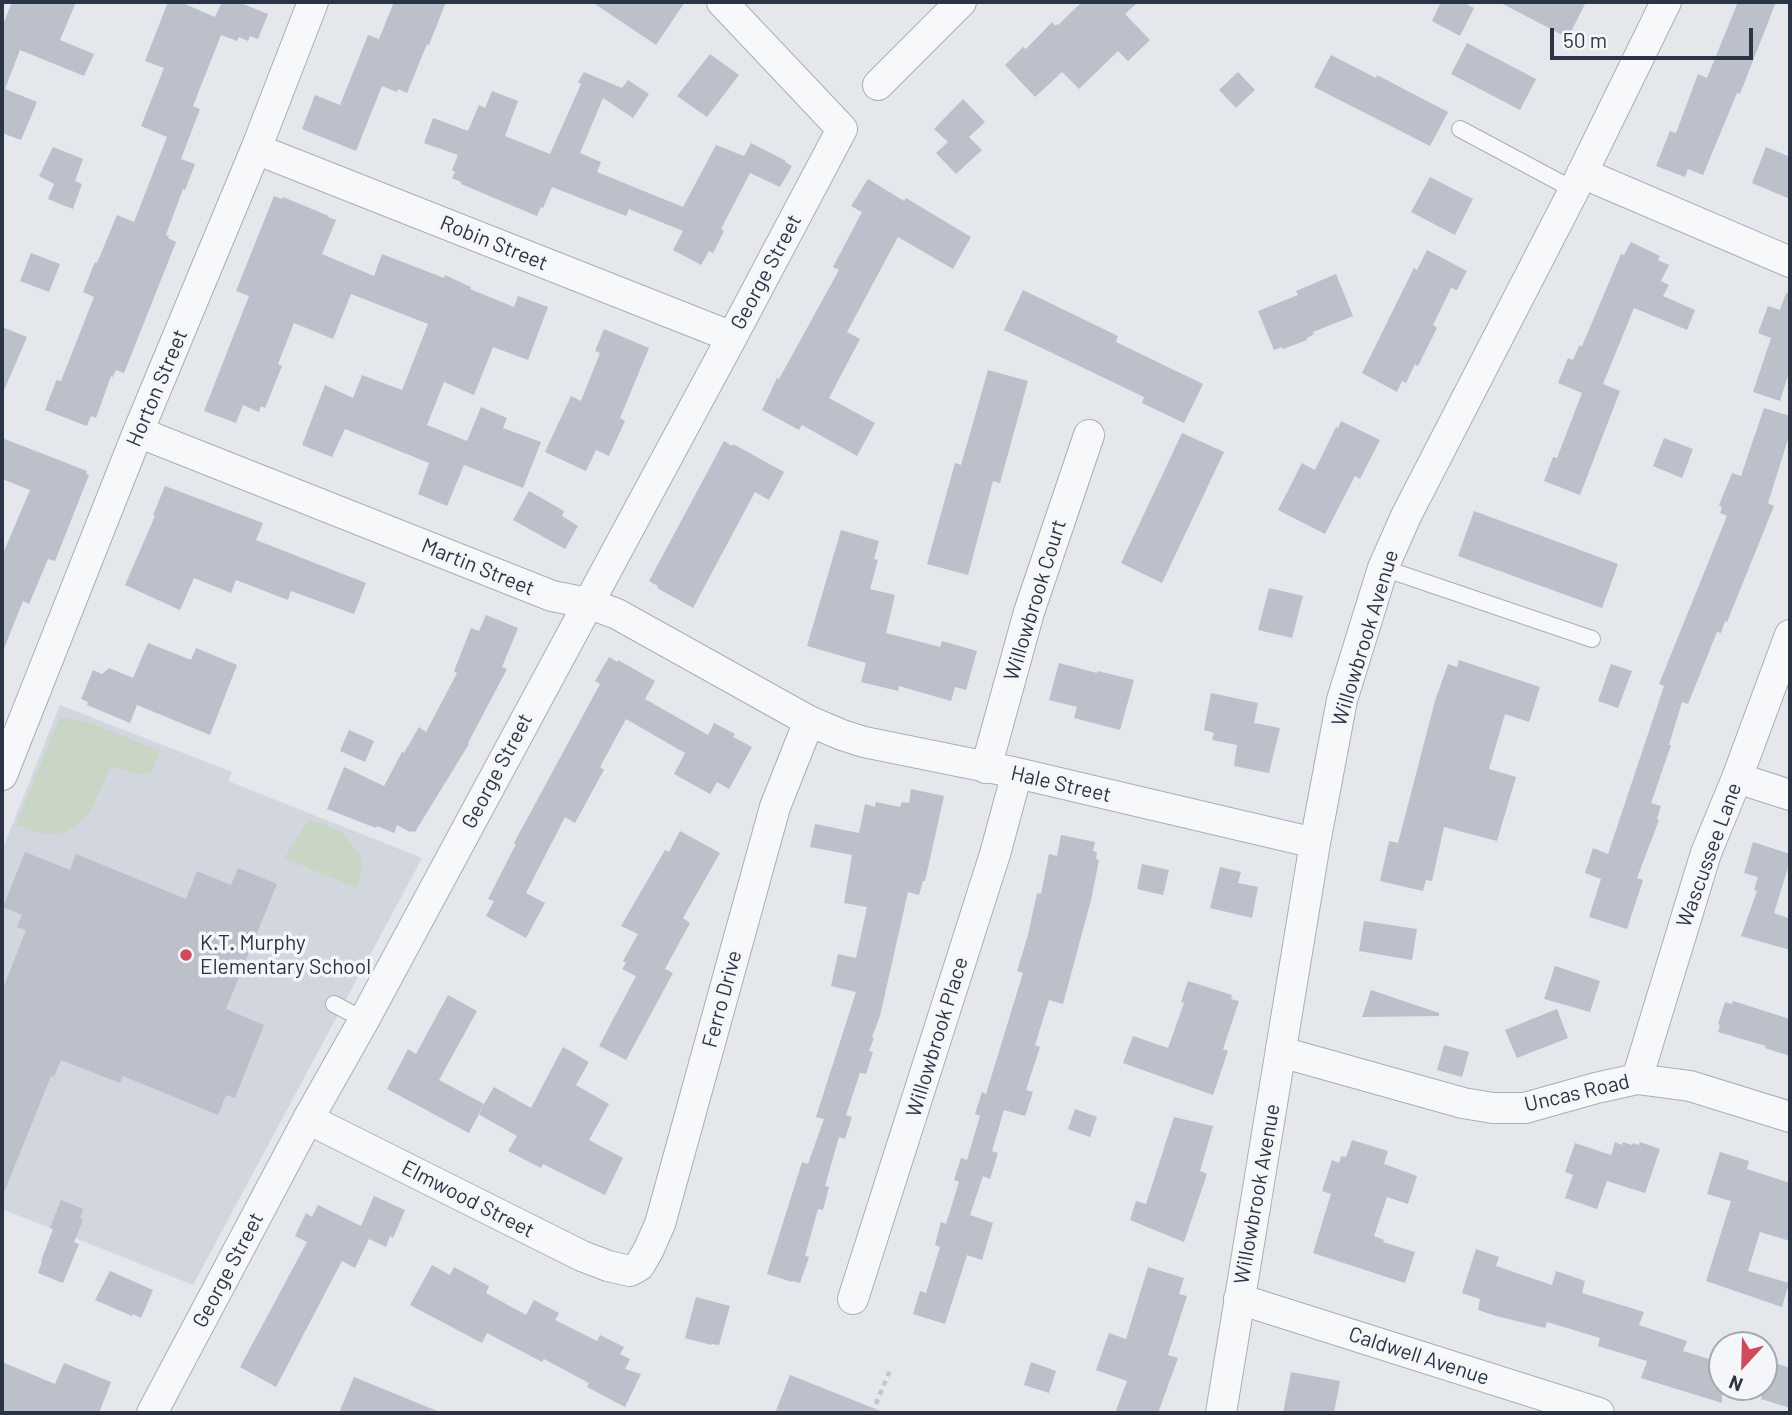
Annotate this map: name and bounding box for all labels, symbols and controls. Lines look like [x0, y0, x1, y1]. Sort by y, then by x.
scale bar [1554, 14, 1757, 58]
text: 50 m [1563, 27, 1607, 52]
street label: Robin Street [436, 210, 552, 276]
street label: George Street [725, 210, 807, 334]
street label: Horton Street [121, 326, 193, 450]
street label: Willowbrook Court [999, 516, 1071, 684]
street label: Martin Street [418, 533, 538, 601]
street label: Willowbrook Avenue [1326, 547, 1404, 729]
street label: George Street [456, 709, 538, 833]
street label: Hale Street [1008, 760, 1114, 808]
street label: Wascussee Lane [1671, 779, 1747, 931]
place label: K.T. Murphy Elementary School [200, 930, 371, 980]
marker: K.T. Murphy Elementary School [178, 947, 194, 963]
street label: Ferro Drive [697, 947, 747, 1051]
street label: Willowbrook Place [901, 954, 973, 1120]
street label: Uncas Road [1522, 1069, 1632, 1117]
street label: Willowbrook Avenue [1229, 1102, 1285, 1286]
street label: Elmwood Street [398, 1155, 538, 1243]
street label: George Street [187, 1208, 269, 1332]
street label: Caldwell Avenue [1346, 1321, 1492, 1391]
north arrow [1708, 1331, 1778, 1401]
text: N [1726, 1371, 1746, 1397]

